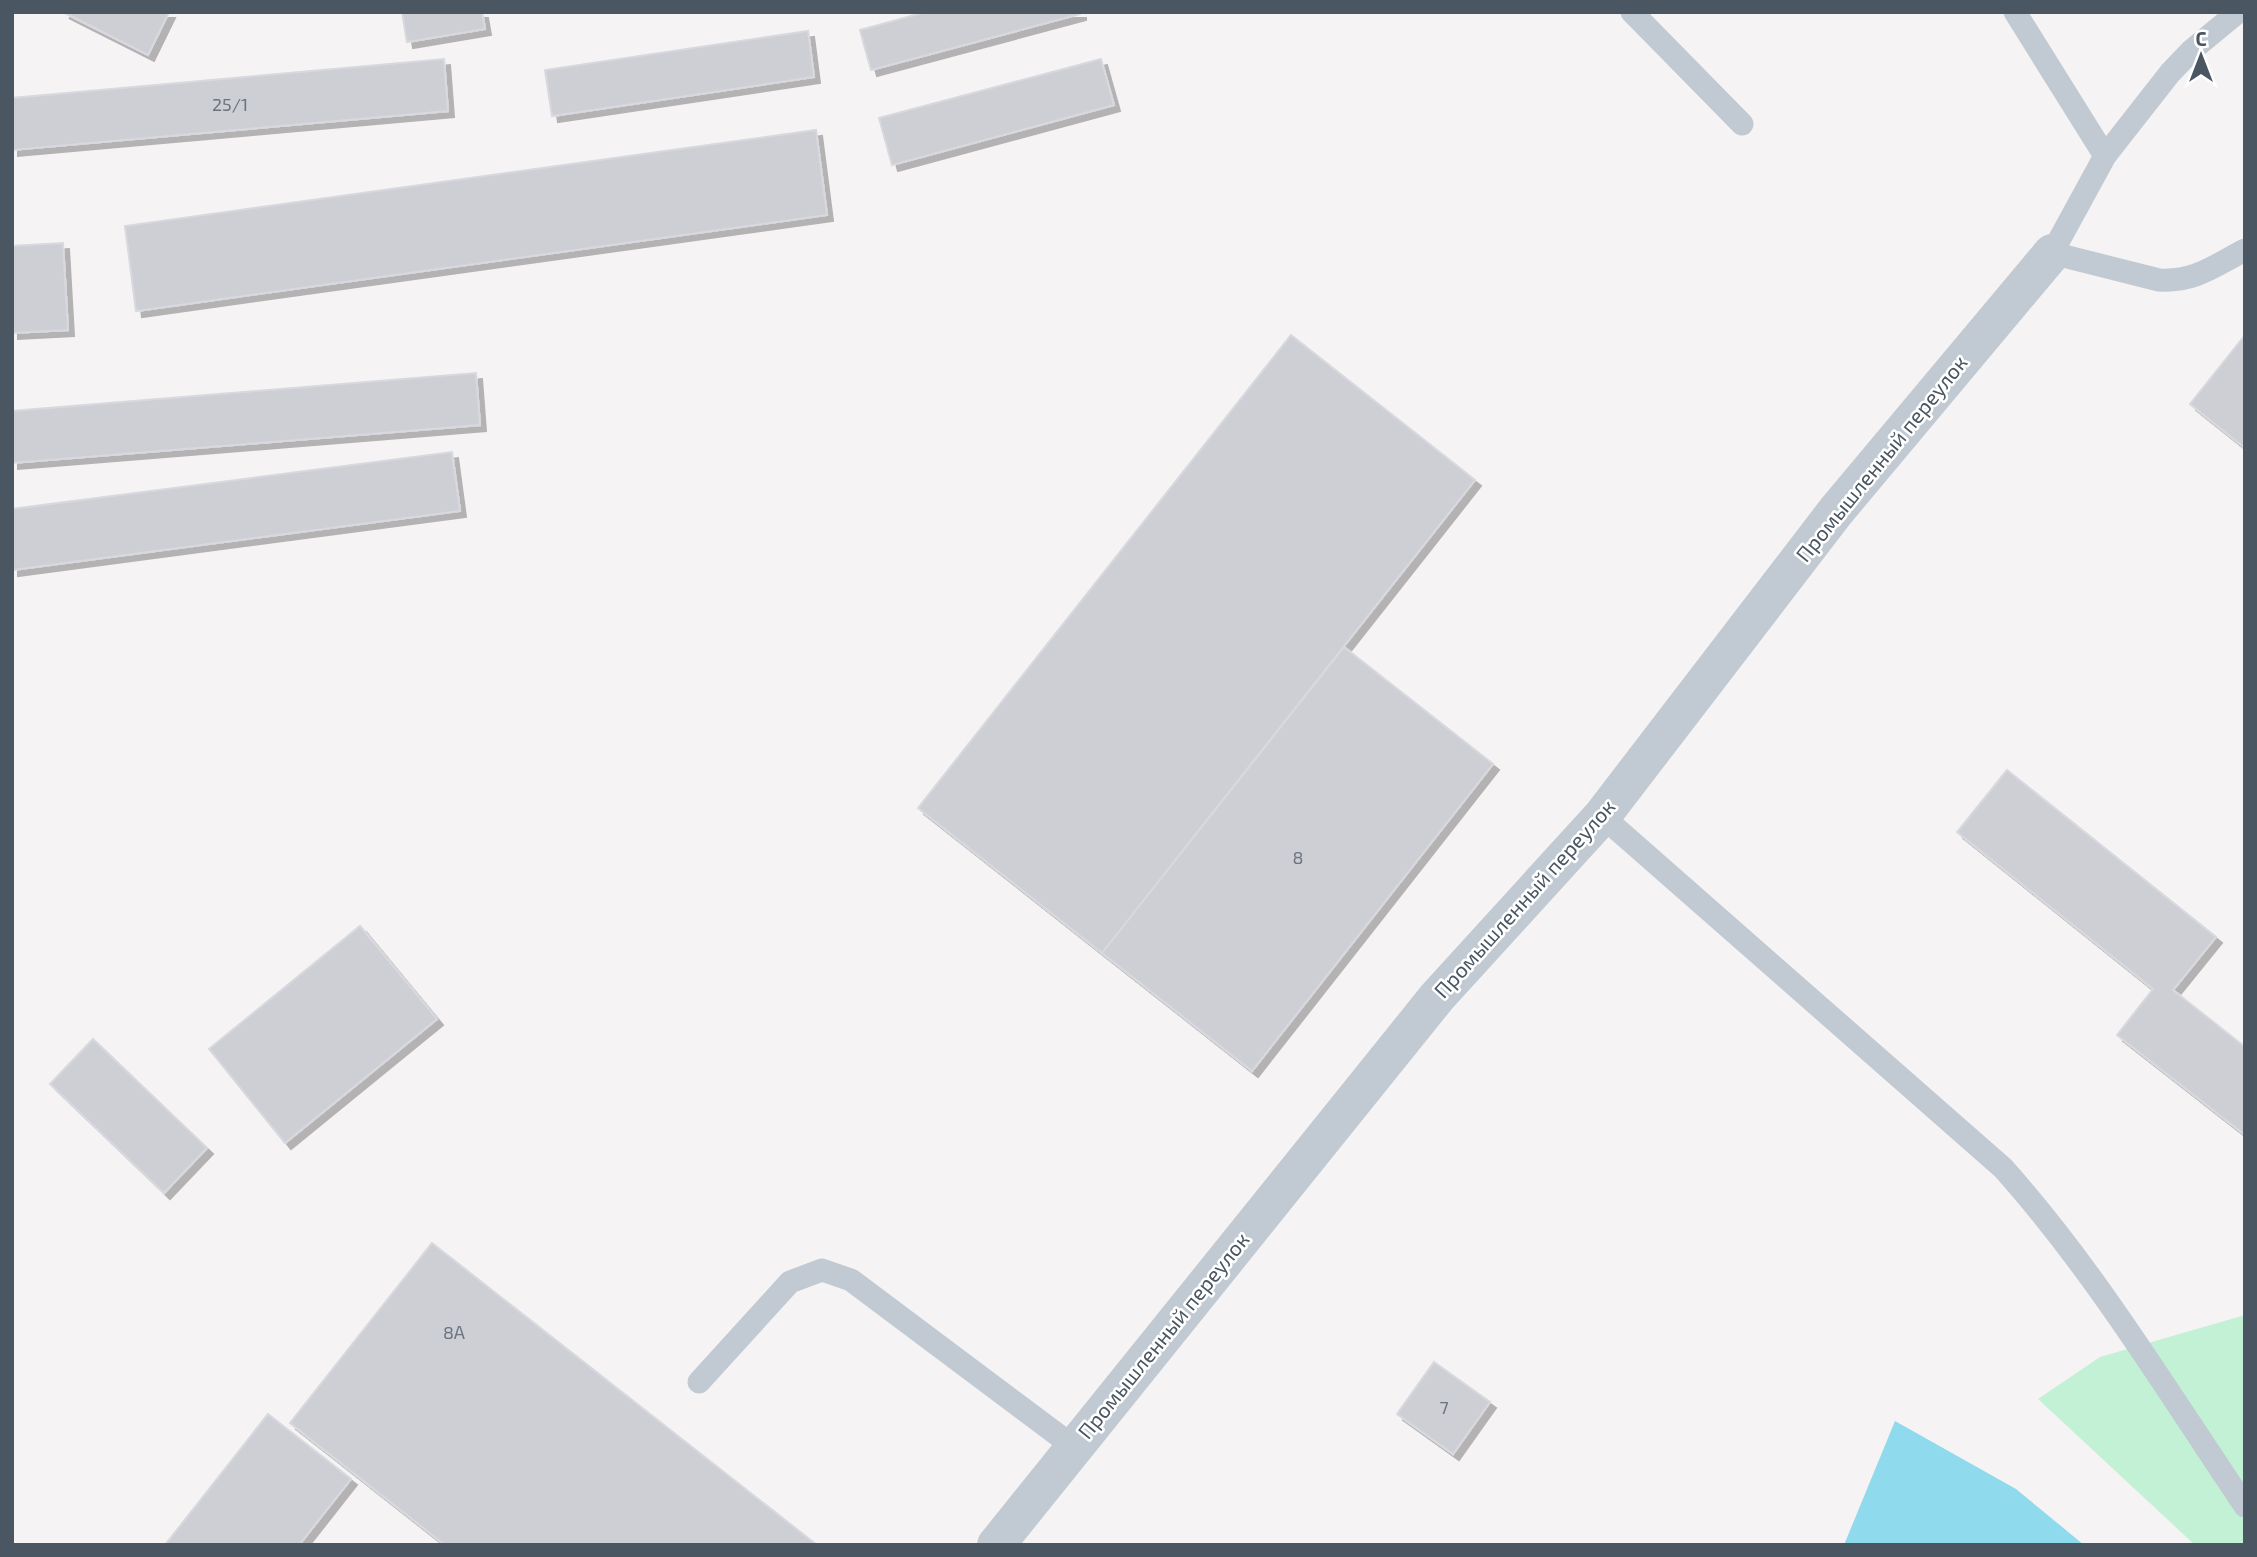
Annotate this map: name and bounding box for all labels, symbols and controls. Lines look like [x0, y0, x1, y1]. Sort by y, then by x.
north arrow [2166, 21, 2236, 91]
text: С [2195, 27, 2207, 50]
house number: 25/1 [212, 93, 248, 115]
street label: Промышленный переулок [1790, 350, 1973, 567]
street label: Промышленный переулок [1428, 794, 1620, 1003]
house number: 8 [1293, 846, 1303, 868]
street label: Промышленный переулок [1072, 1227, 1255, 1444]
house number: 8А [443, 1321, 466, 1343]
house number: 7 [1439, 1396, 1449, 1418]

